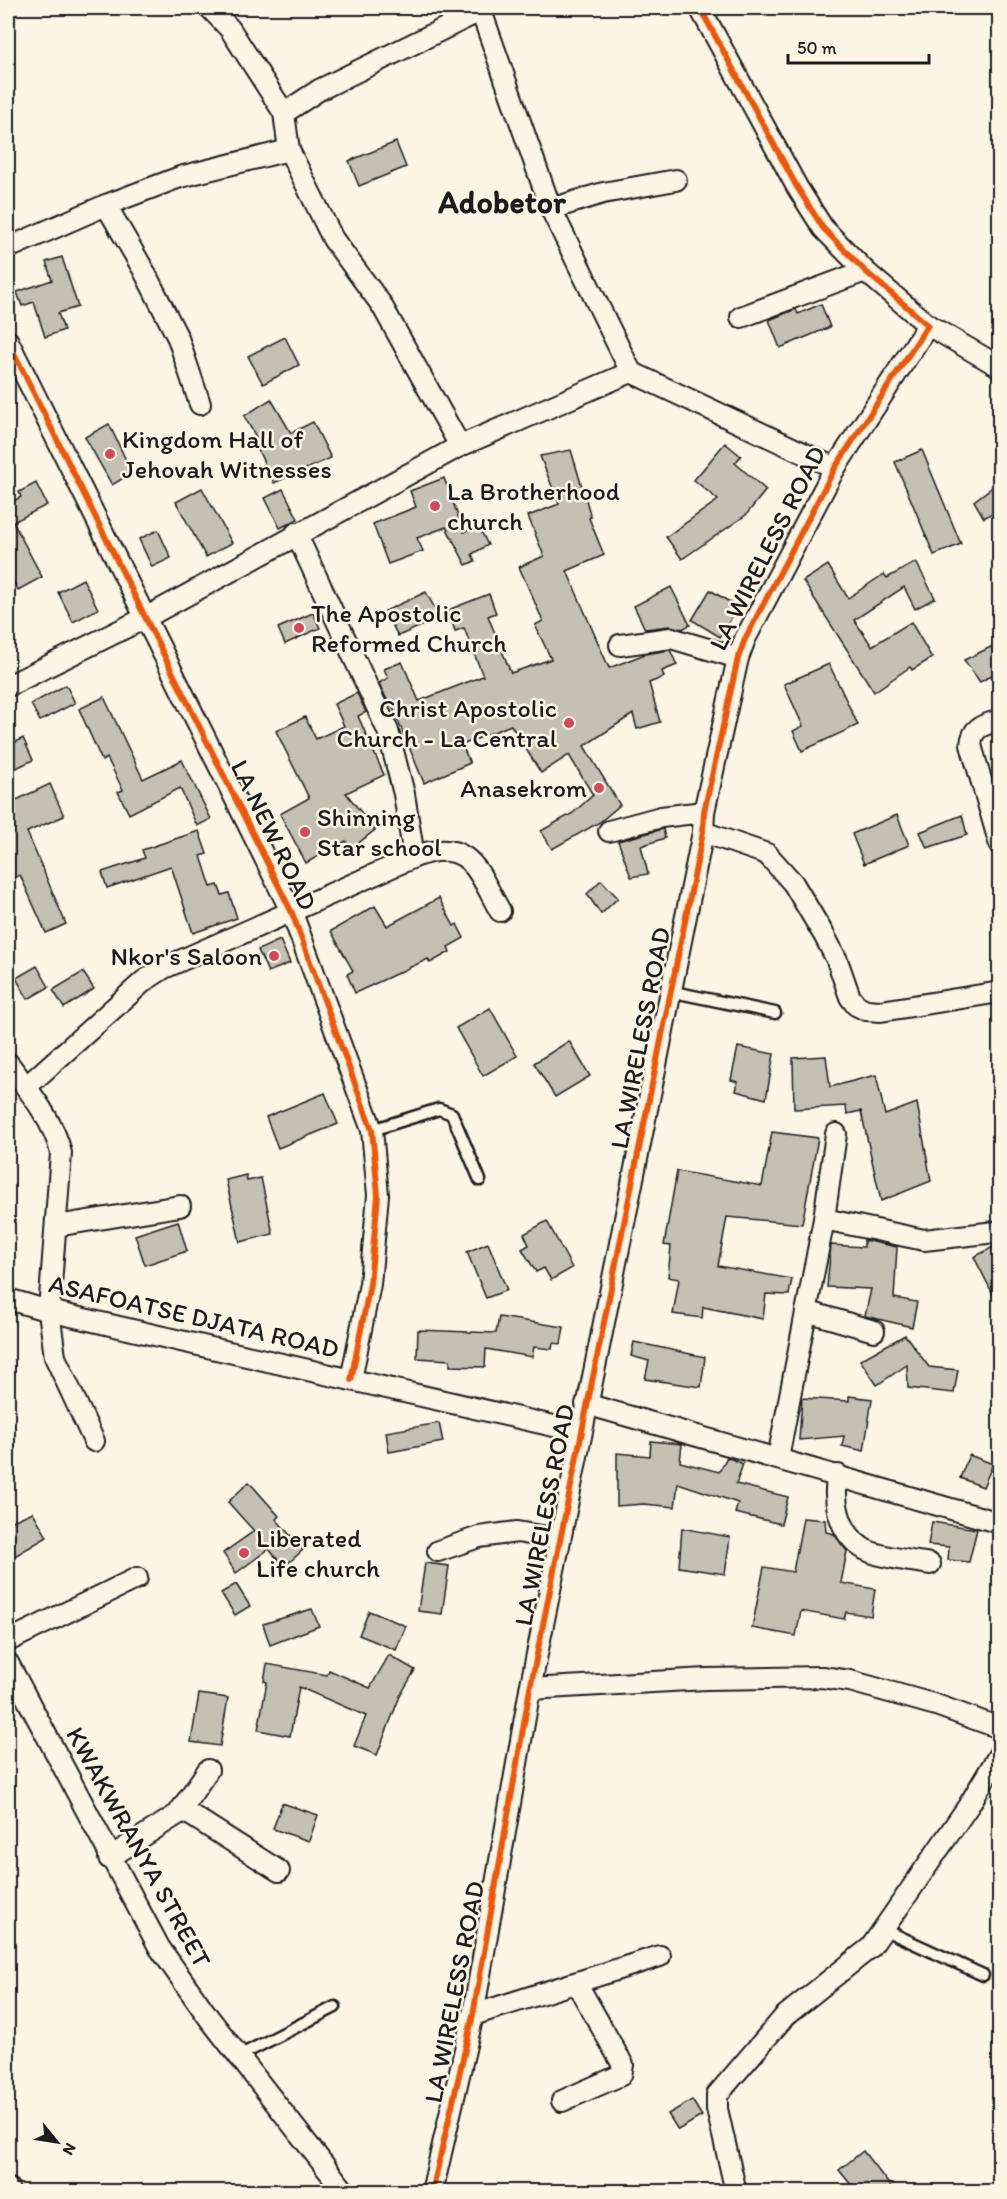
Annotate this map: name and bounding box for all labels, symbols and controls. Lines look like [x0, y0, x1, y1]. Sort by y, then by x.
scale bar [788, 27, 929, 65]
text: 50 m [797, 37, 837, 59]
district label: Adobetor [437, 183, 567, 221]
place label: Kingdom Hall of Jehovah Witnesses [122, 423, 332, 485]
street label: LA WIRELESS ROAD [702, 440, 832, 656]
marker: Kingdom Hall of Jehovah Witnesses [103, 447, 117, 461]
place label: La Brotherhood church [447, 475, 620, 537]
marker: La Brotherhood church [428, 499, 442, 513]
place label: The Apostolic Reformed Church [311, 597, 507, 659]
marker: The Apostolic Reformed Church [292, 621, 306, 635]
place label: Christ Apostolic Church - La Central [337, 692, 557, 754]
marker: Christ Apostolic Church - La Central [562, 716, 576, 730]
street label: LA NEW ROAD [224, 755, 324, 915]
place label: Anasekrom [460, 772, 587, 804]
marker: Anasekrom [592, 781, 606, 795]
place label: Shinning Star school [317, 801, 442, 863]
marker: Shinning Star school [298, 825, 312, 839]
street label: LA WIRELESS ROAD [603, 924, 677, 1152]
place label: Nkor's Saloon [111, 940, 262, 972]
marker: Nkor's Saloon [267, 949, 281, 963]
street label: ASAFOATSE DJATA ROAD [46, 1267, 342, 1365]
street label: LA WIRELESS ROAD [507, 1401, 581, 1629]
place label: Liberated Life church [256, 1522, 380, 1584]
marker: Liberated Life church [237, 1546, 251, 1560]
street label: KWAKWRANYA STREET [59, 1721, 219, 1973]
street label: LA WIRELESS ROAD [417, 1878, 491, 2106]
north arrow [27, 2112, 87, 2172]
text: N [59, 2140, 80, 2159]

